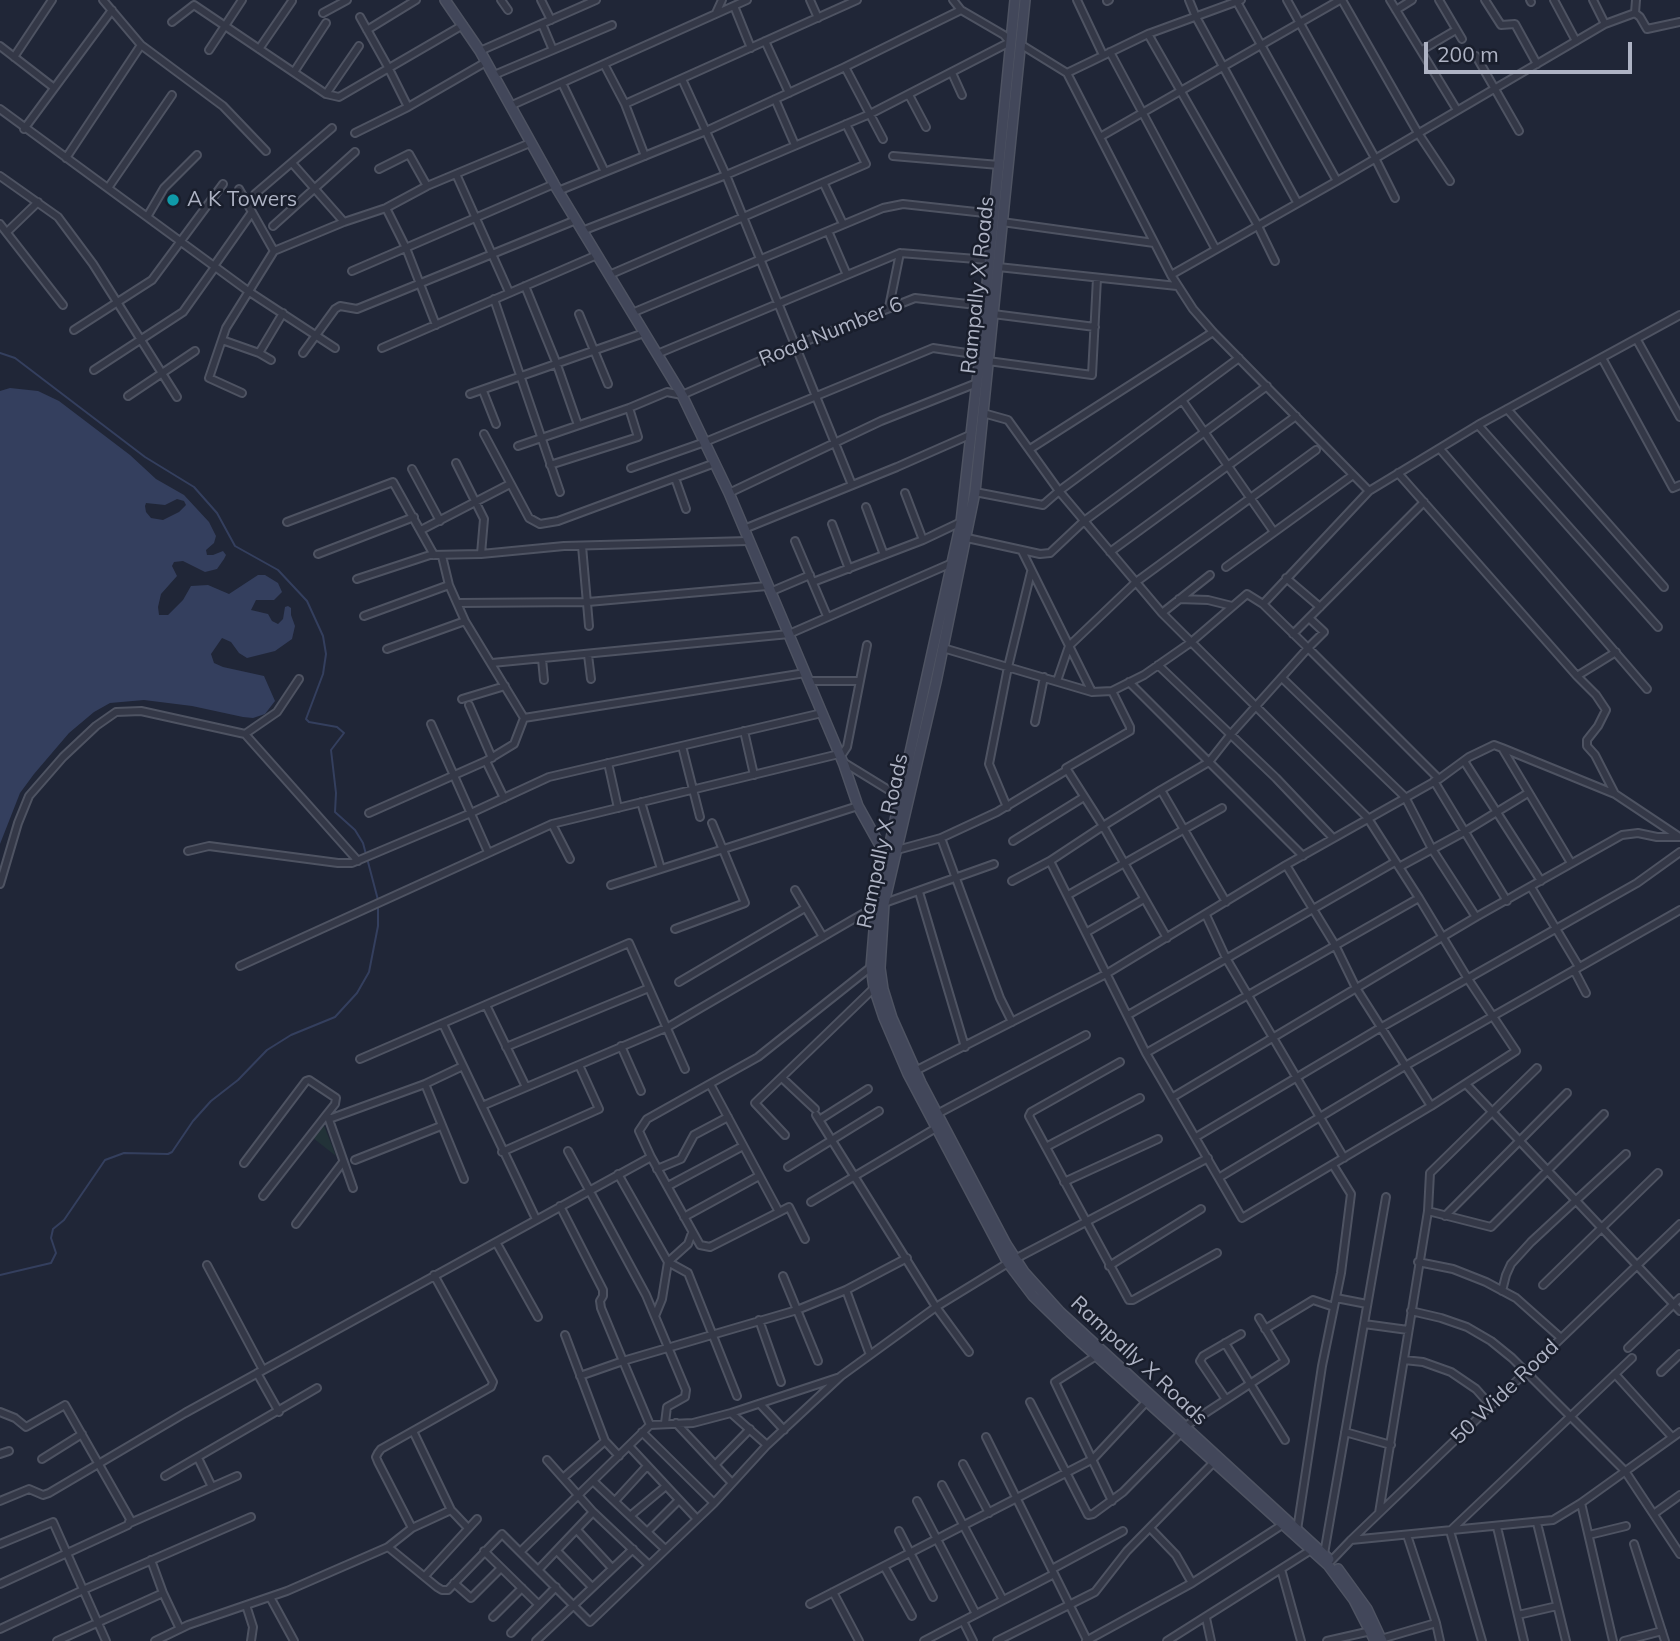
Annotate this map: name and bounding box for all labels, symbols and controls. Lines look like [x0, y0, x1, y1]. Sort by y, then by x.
scale bar [1428, 28, 1636, 72]
text: 200 m [1437, 41, 1499, 67]
place label: A K Towers [187, 187, 297, 213]
marker: A K Towers [165, 192, 181, 208]
street label: Rampally X Roads [956, 195, 1000, 375]
street label: Road Number 6 [755, 292, 907, 372]
street label: Rampally X Roads [852, 751, 914, 931]
street label: Rampally X Roads [1065, 1291, 1213, 1431]
street label: 50 Wide Road [1446, 1334, 1564, 1450]

